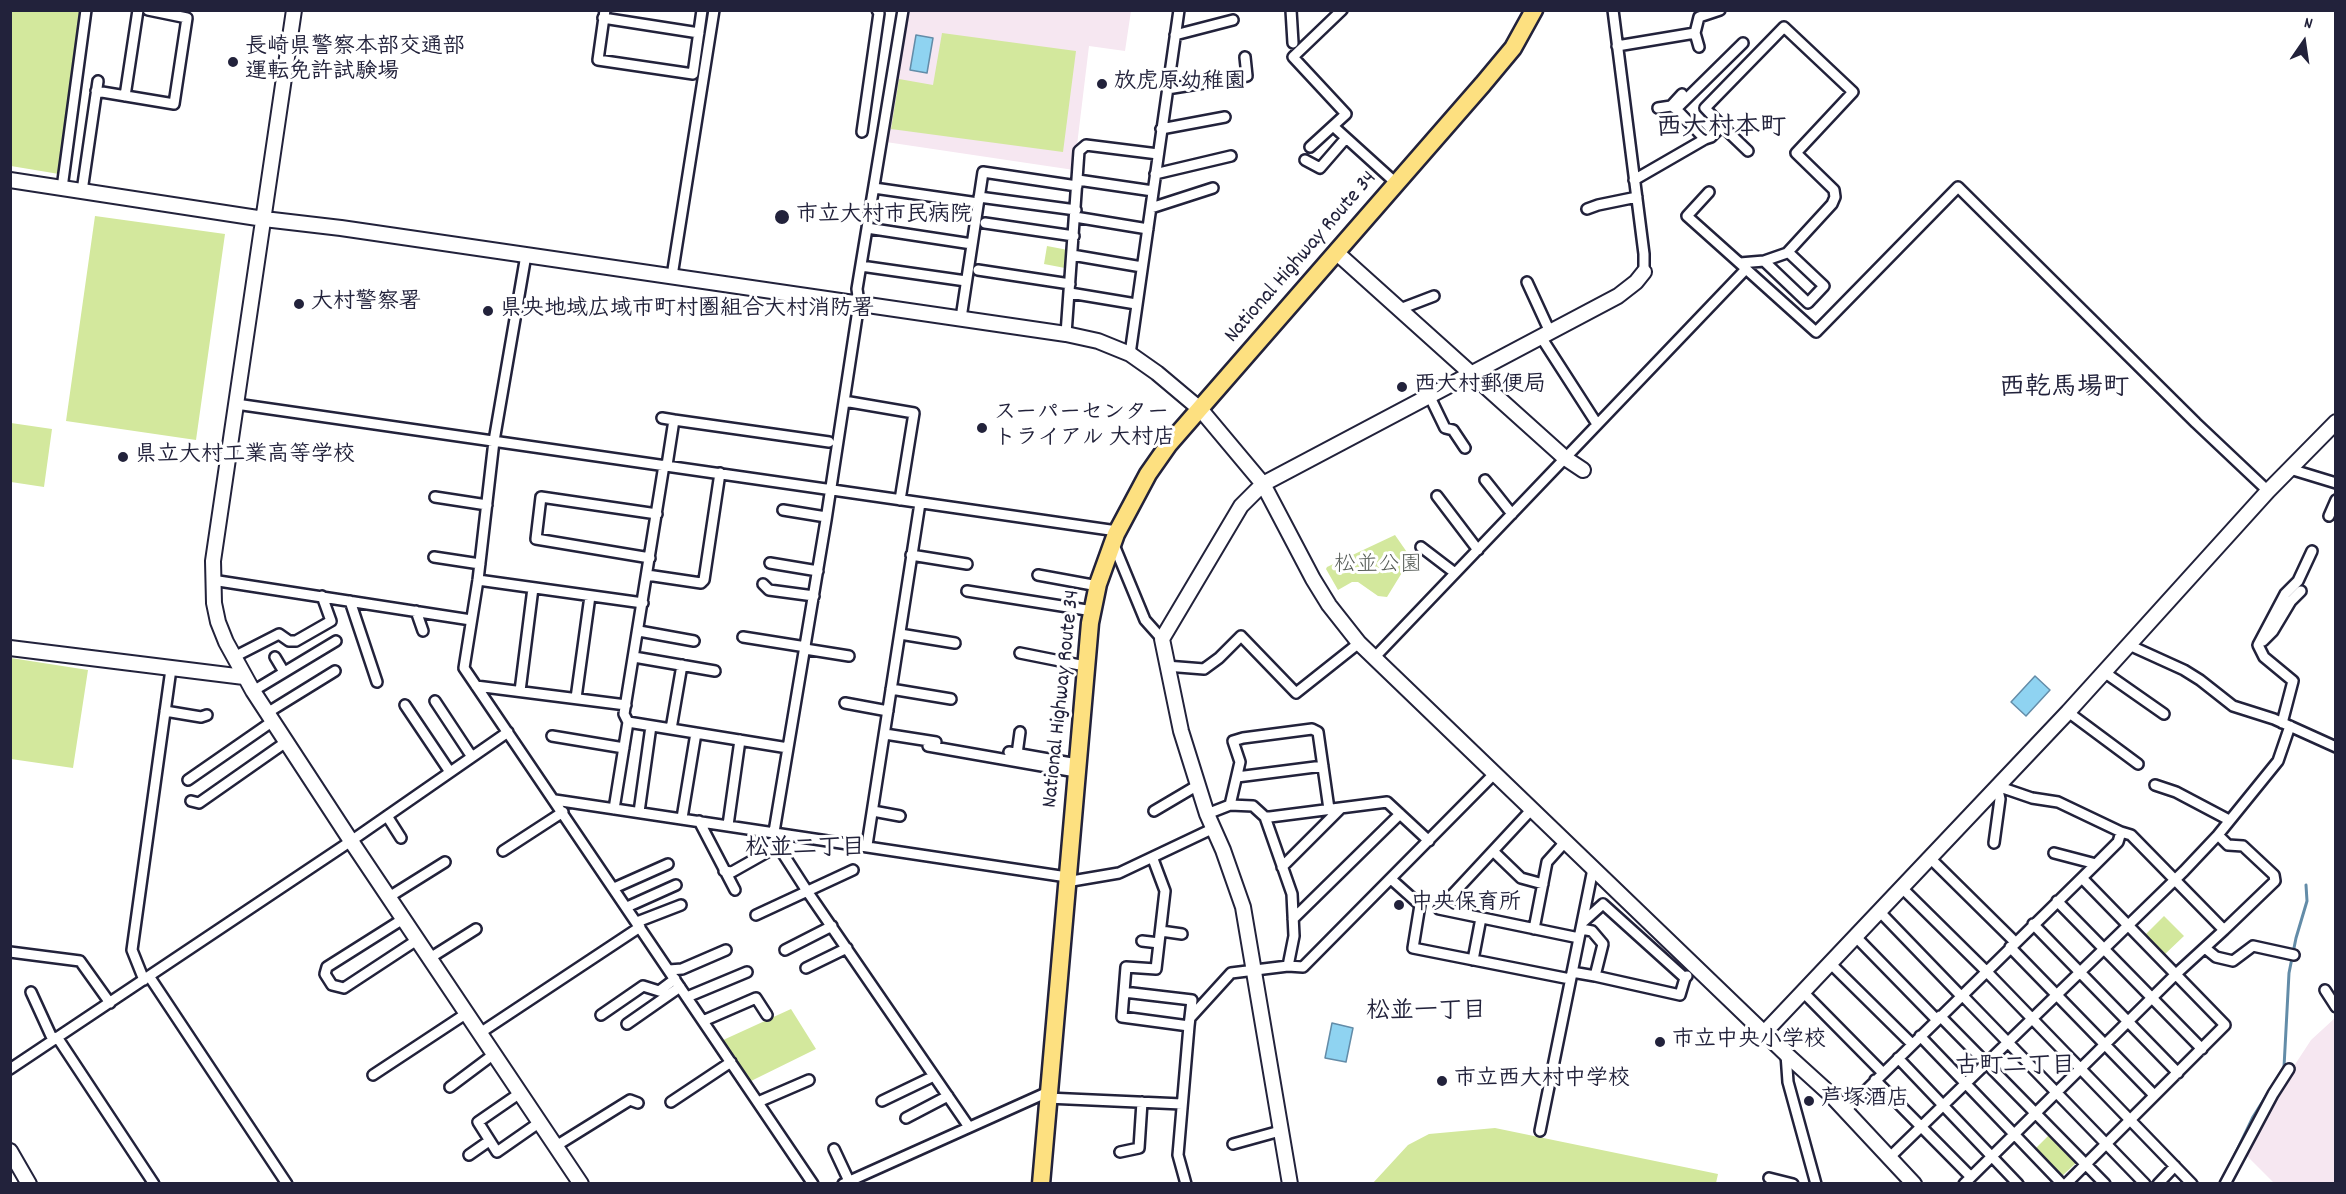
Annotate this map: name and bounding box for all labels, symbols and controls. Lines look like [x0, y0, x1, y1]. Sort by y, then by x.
north arrow [2274, 12, 2334, 72]
text: N [2302, 12, 2315, 36]
place label: 長崎県警察本部交通部 運転免許試験場 [245, 36, 465, 88]
marker: 長崎県警察本部交通部 運転免許試験場 [226, 55, 240, 69]
place label: 放虎原幼稚園 [1114, 71, 1246, 97]
marker: 放虎原幼稚園 [1095, 77, 1109, 91]
district label: 西大村本町 [1656, 114, 1786, 146]
street label: National Highway Route 34 [1220, 167, 1384, 349]
place label: 市立大村市民病院 [796, 204, 972, 230]
marker: 市立大村市民病院 [773, 208, 791, 226]
place label: 大村警察署 [311, 291, 421, 317]
marker: 大村警察署 [292, 297, 306, 311]
place label: 県央地域広域市町村圏組合大村消防署 [500, 298, 874, 324]
marker: 県央地域広域市町村圏組合大村消防署 [481, 304, 495, 318]
place label: 西大村郵便局 [1414, 374, 1546, 400]
district label: 西乾馬場町 [1999, 374, 2129, 406]
marker: 西大村郵便局 [1395, 380, 1409, 394]
place label: スーパーセンター トライアル 大村店 [994, 402, 1175, 454]
marker: スーパーセンター トライアル 大村店 [975, 421, 989, 435]
place label: 県立大村工業高等学校 [135, 444, 355, 470]
marker: 県立大村工業高等学校 [116, 450, 130, 464]
park label: 松並公園 [1334, 554, 1422, 580]
street label: National Highway Route 34 [1038, 589, 1088, 809]
district label: 松並二丁目 [745, 837, 865, 865]
place label: 中央保育所 [1411, 892, 1521, 918]
marker: 中央保育所 [1392, 898, 1406, 912]
district label: 松並一丁目 [1366, 1000, 1486, 1028]
place label: 市立中央小学校 [1672, 1029, 1826, 1055]
marker: 市立中央小学校 [1653, 1035, 1667, 1049]
district label: 古町二丁目 [1955, 1055, 2075, 1083]
place label: 市立西大村中学校 [1454, 1068, 1630, 1094]
marker: 市立西大村中学校 [1435, 1074, 1449, 1088]
place label: 芦塚酒店 [1821, 1088, 1909, 1114]
marker: 芦塚酒店 [1802, 1094, 1816, 1108]

